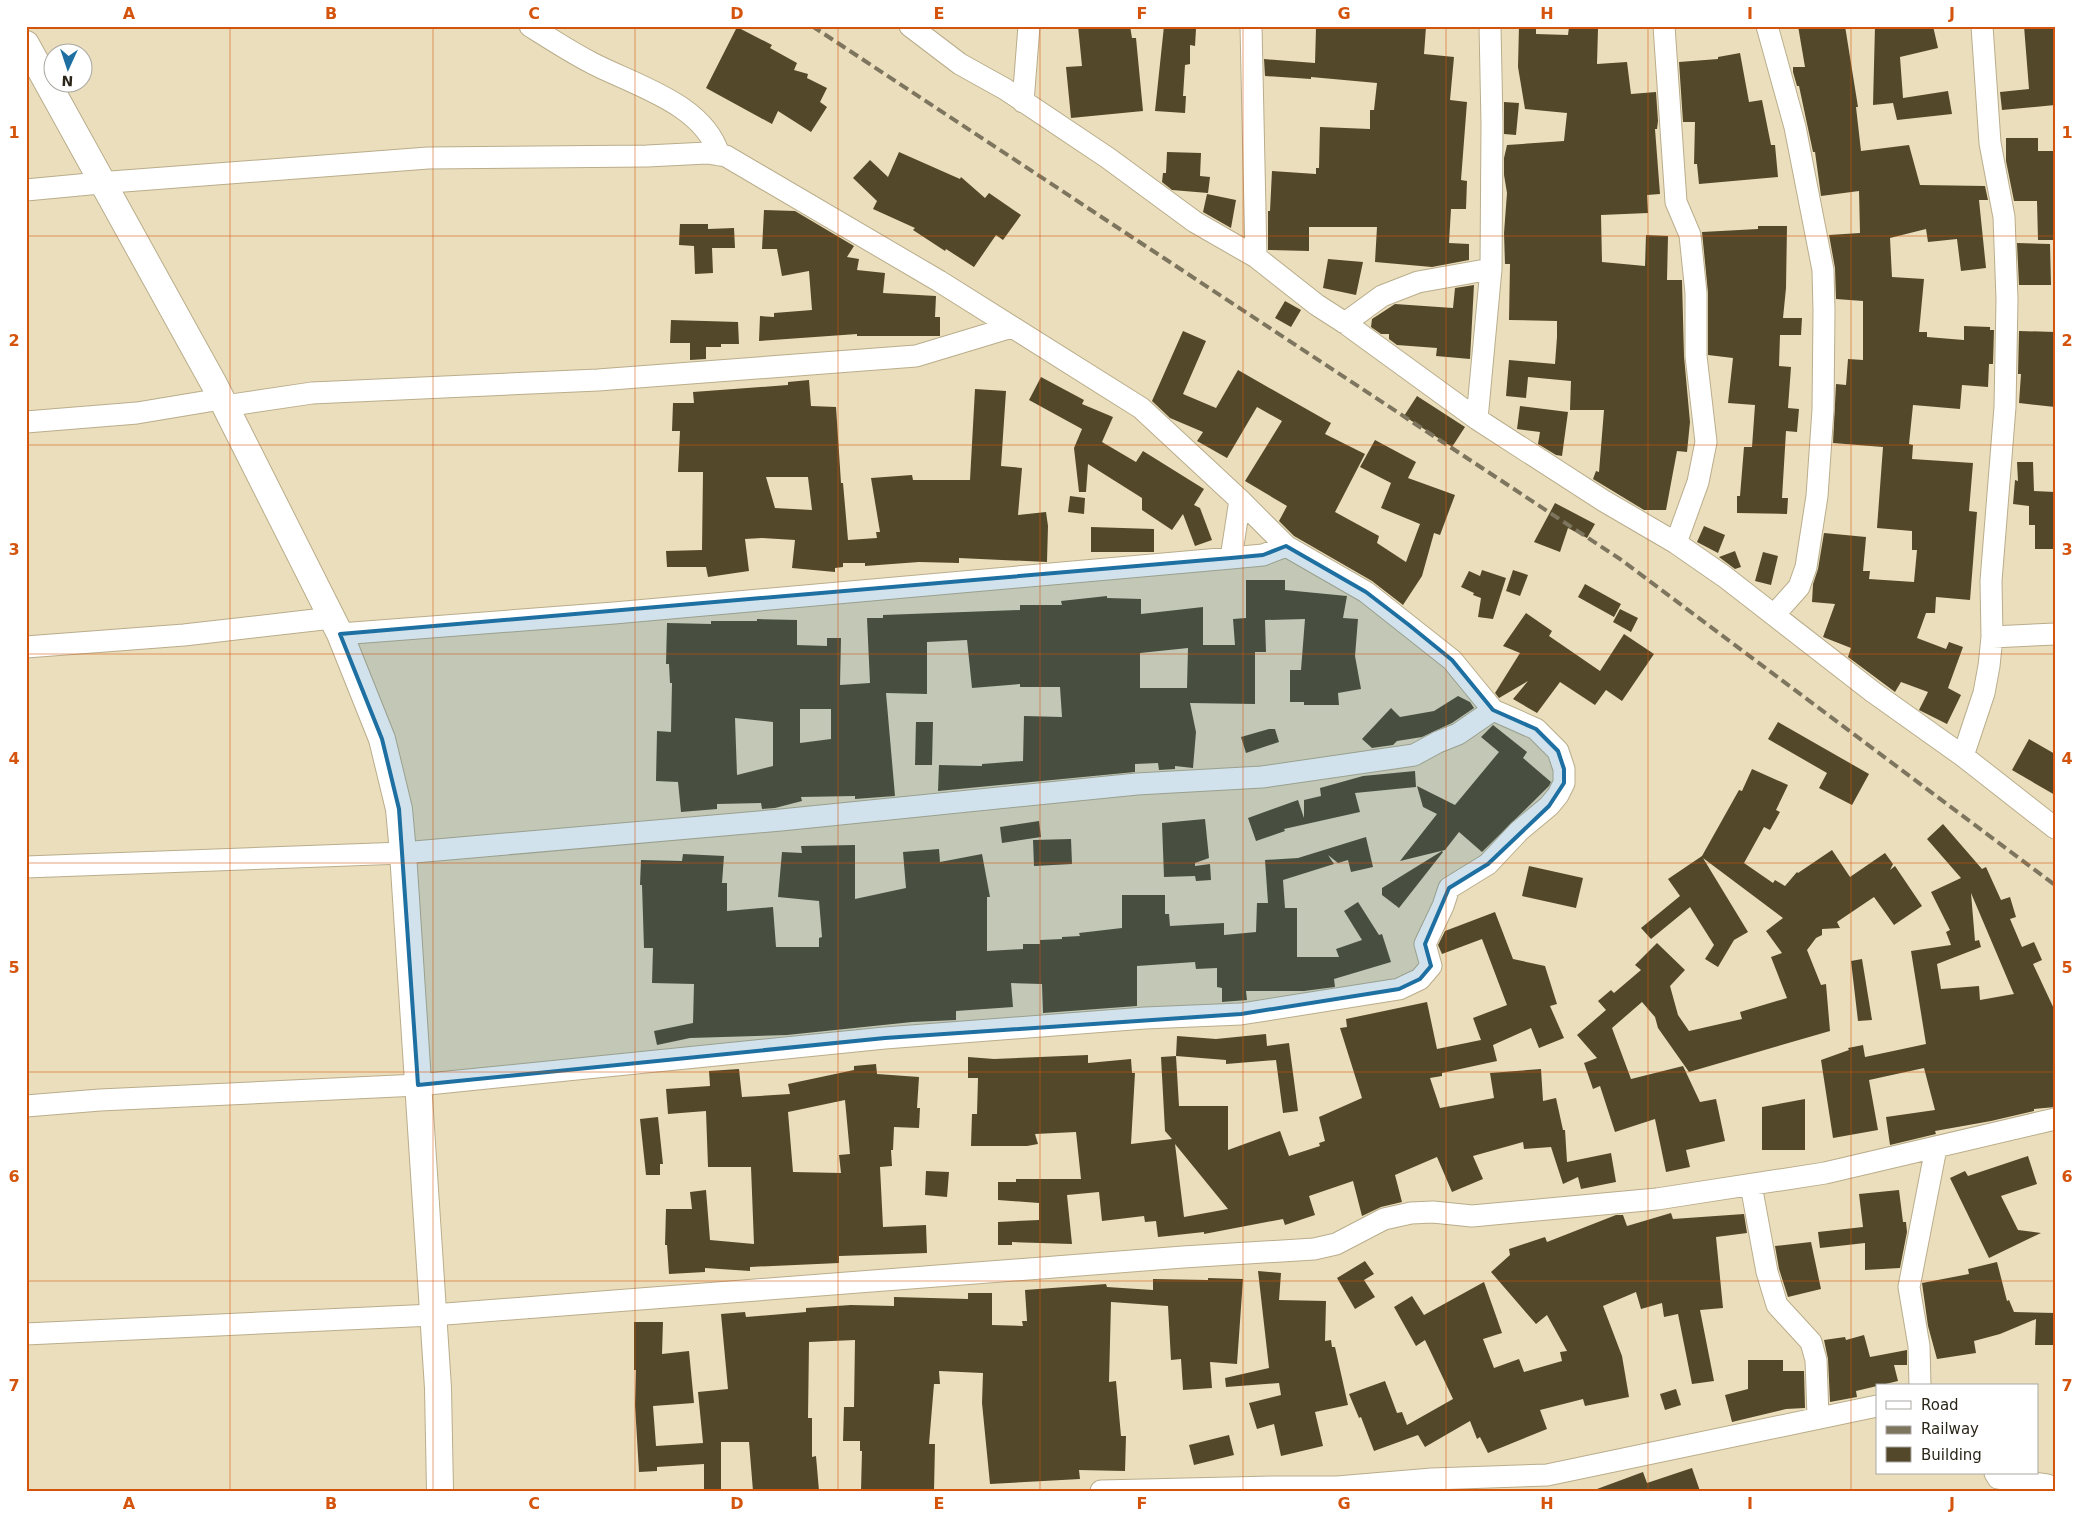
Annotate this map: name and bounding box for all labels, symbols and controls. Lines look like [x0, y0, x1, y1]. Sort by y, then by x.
text: A [123, 4, 136, 23]
text: B [325, 4, 337, 23]
text: C [528, 4, 540, 23]
text: D [730, 4, 744, 23]
text: E [934, 4, 944, 23]
text: F [1137, 4, 1147, 23]
text: G [1337, 4, 1351, 23]
text: H [1540, 4, 1554, 23]
text: I [1747, 4, 1753, 23]
text: J [1948, 4, 1955, 23]
north arrow [42, 42, 92, 92]
text: N [61, 73, 74, 89]
text: 1 [8, 123, 20, 142]
text: 1 [2061, 123, 2073, 142]
text: 2 [8, 331, 20, 350]
text: 2 [2061, 331, 2073, 350]
text: 3 [8, 540, 20, 559]
text: 3 [2061, 540, 2073, 559]
text: 4 [8, 749, 20, 768]
text: 4 [2061, 749, 2073, 768]
text: 5 [8, 958, 20, 977]
text: 5 [2061, 958, 2073, 977]
text: 6 [8, 1167, 20, 1186]
text: 6 [2061, 1167, 2073, 1186]
text: 7 [8, 1376, 20, 1395]
text: 7 [2061, 1376, 2073, 1395]
legend [1876, 1384, 2038, 1474]
text: Road [1921, 1396, 1959, 1414]
text: Railway [1921, 1420, 1979, 1438]
text: Building [1921, 1446, 1982, 1464]
text: A [123, 1494, 136, 1513]
text: B [325, 1494, 337, 1513]
text: C [528, 1494, 540, 1513]
text: D [730, 1494, 744, 1513]
text: E [934, 1494, 944, 1513]
text: F [1137, 1494, 1147, 1513]
text: G [1337, 1494, 1351, 1513]
text: H [1540, 1494, 1554, 1513]
text: I [1747, 1494, 1753, 1513]
text: J [1948, 1494, 1955, 1513]

